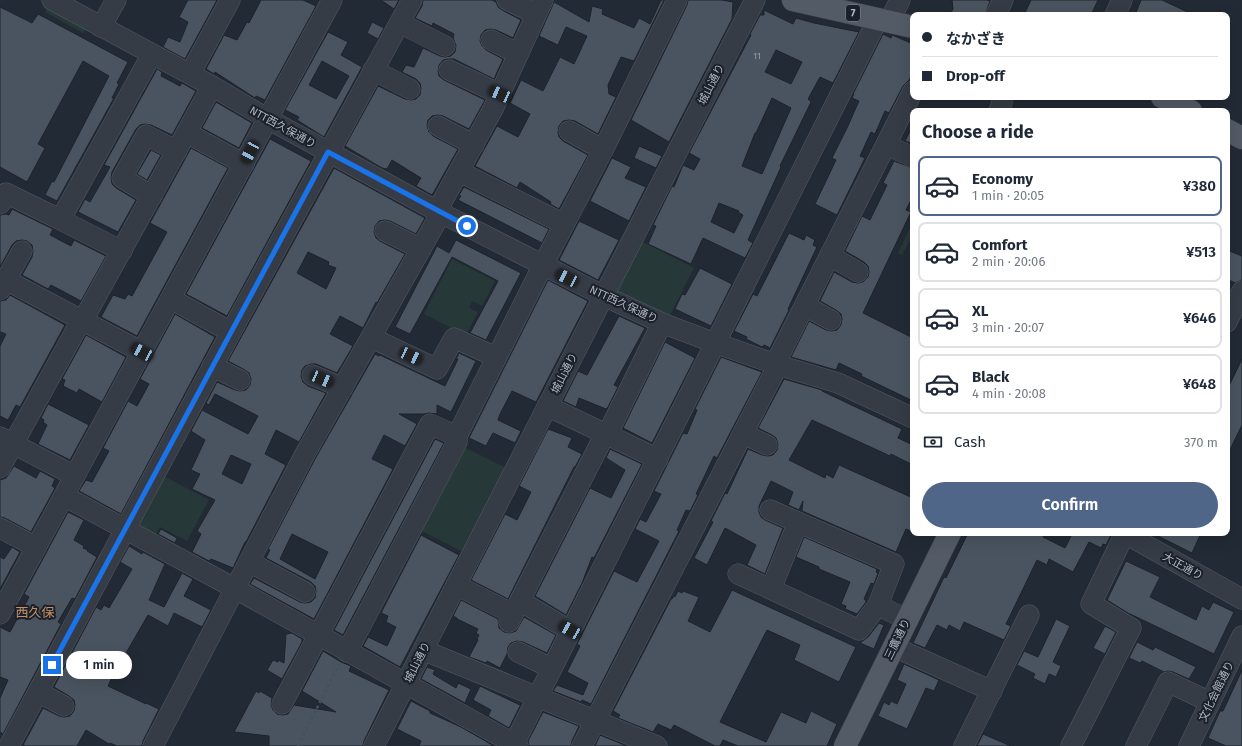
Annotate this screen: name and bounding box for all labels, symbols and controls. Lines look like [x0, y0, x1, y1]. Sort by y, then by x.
road number: 7 [846, 5, 860, 21]
text: なかざき [946, 30, 1006, 48]
house number: 11 [753, 51, 761, 61]
street label: 城山通り [696, 62, 727, 107]
text: Drop-off [946, 67, 1005, 85]
car [487, 84, 513, 104]
street label: NTT西久保通り [247, 104, 318, 151]
text: Choose a ride [922, 121, 1034, 143]
car [239, 139, 261, 165]
icon: car [924, 168, 960, 204]
text: Economy [972, 170, 1033, 188]
text: ¥380 [1183, 177, 1216, 195]
text: 1 min · 20:05 [972, 188, 1044, 203]
route start [458, 217, 476, 235]
icon: car [924, 234, 960, 270]
text: Comfort [972, 236, 1028, 254]
text: ¥513 [1186, 243, 1216, 261]
text: 2 min · 20:06 [972, 254, 1045, 269]
car [554, 267, 580, 289]
street label: NTT西久保通り [588, 283, 660, 326]
icon: car [924, 300, 960, 336]
text: XL [972, 302, 988, 320]
text: ¥646 [1183, 309, 1216, 327]
text: 3 min · 20:07 [972, 320, 1044, 335]
car [129, 341, 155, 363]
car [398, 345, 424, 367]
street label: 城山通り [549, 351, 580, 396]
icon: car [924, 366, 960, 402]
text: Black [972, 368, 1009, 386]
car [309, 369, 335, 389]
text: ¥648 [1183, 375, 1216, 393]
text: 4 min · 20:08 [972, 386, 1046, 401]
icon: cash [922, 431, 944, 453]
text: Cash [954, 433, 986, 451]
text: 370 m [1184, 435, 1218, 450]
button: Confirm [922, 482, 1218, 528]
street label: 大正通り [1160, 550, 1205, 583]
district label: 西久保 [15, 605, 55, 620]
street label: 三鷹通り [882, 617, 913, 662]
car [557, 619, 583, 641]
street label: 城山通り [402, 640, 433, 685]
callout: 1 min [66, 651, 132, 679]
route end [43, 656, 61, 674]
text: 1 min [83, 657, 115, 672]
street label: 文化会館通り [1196, 659, 1237, 724]

